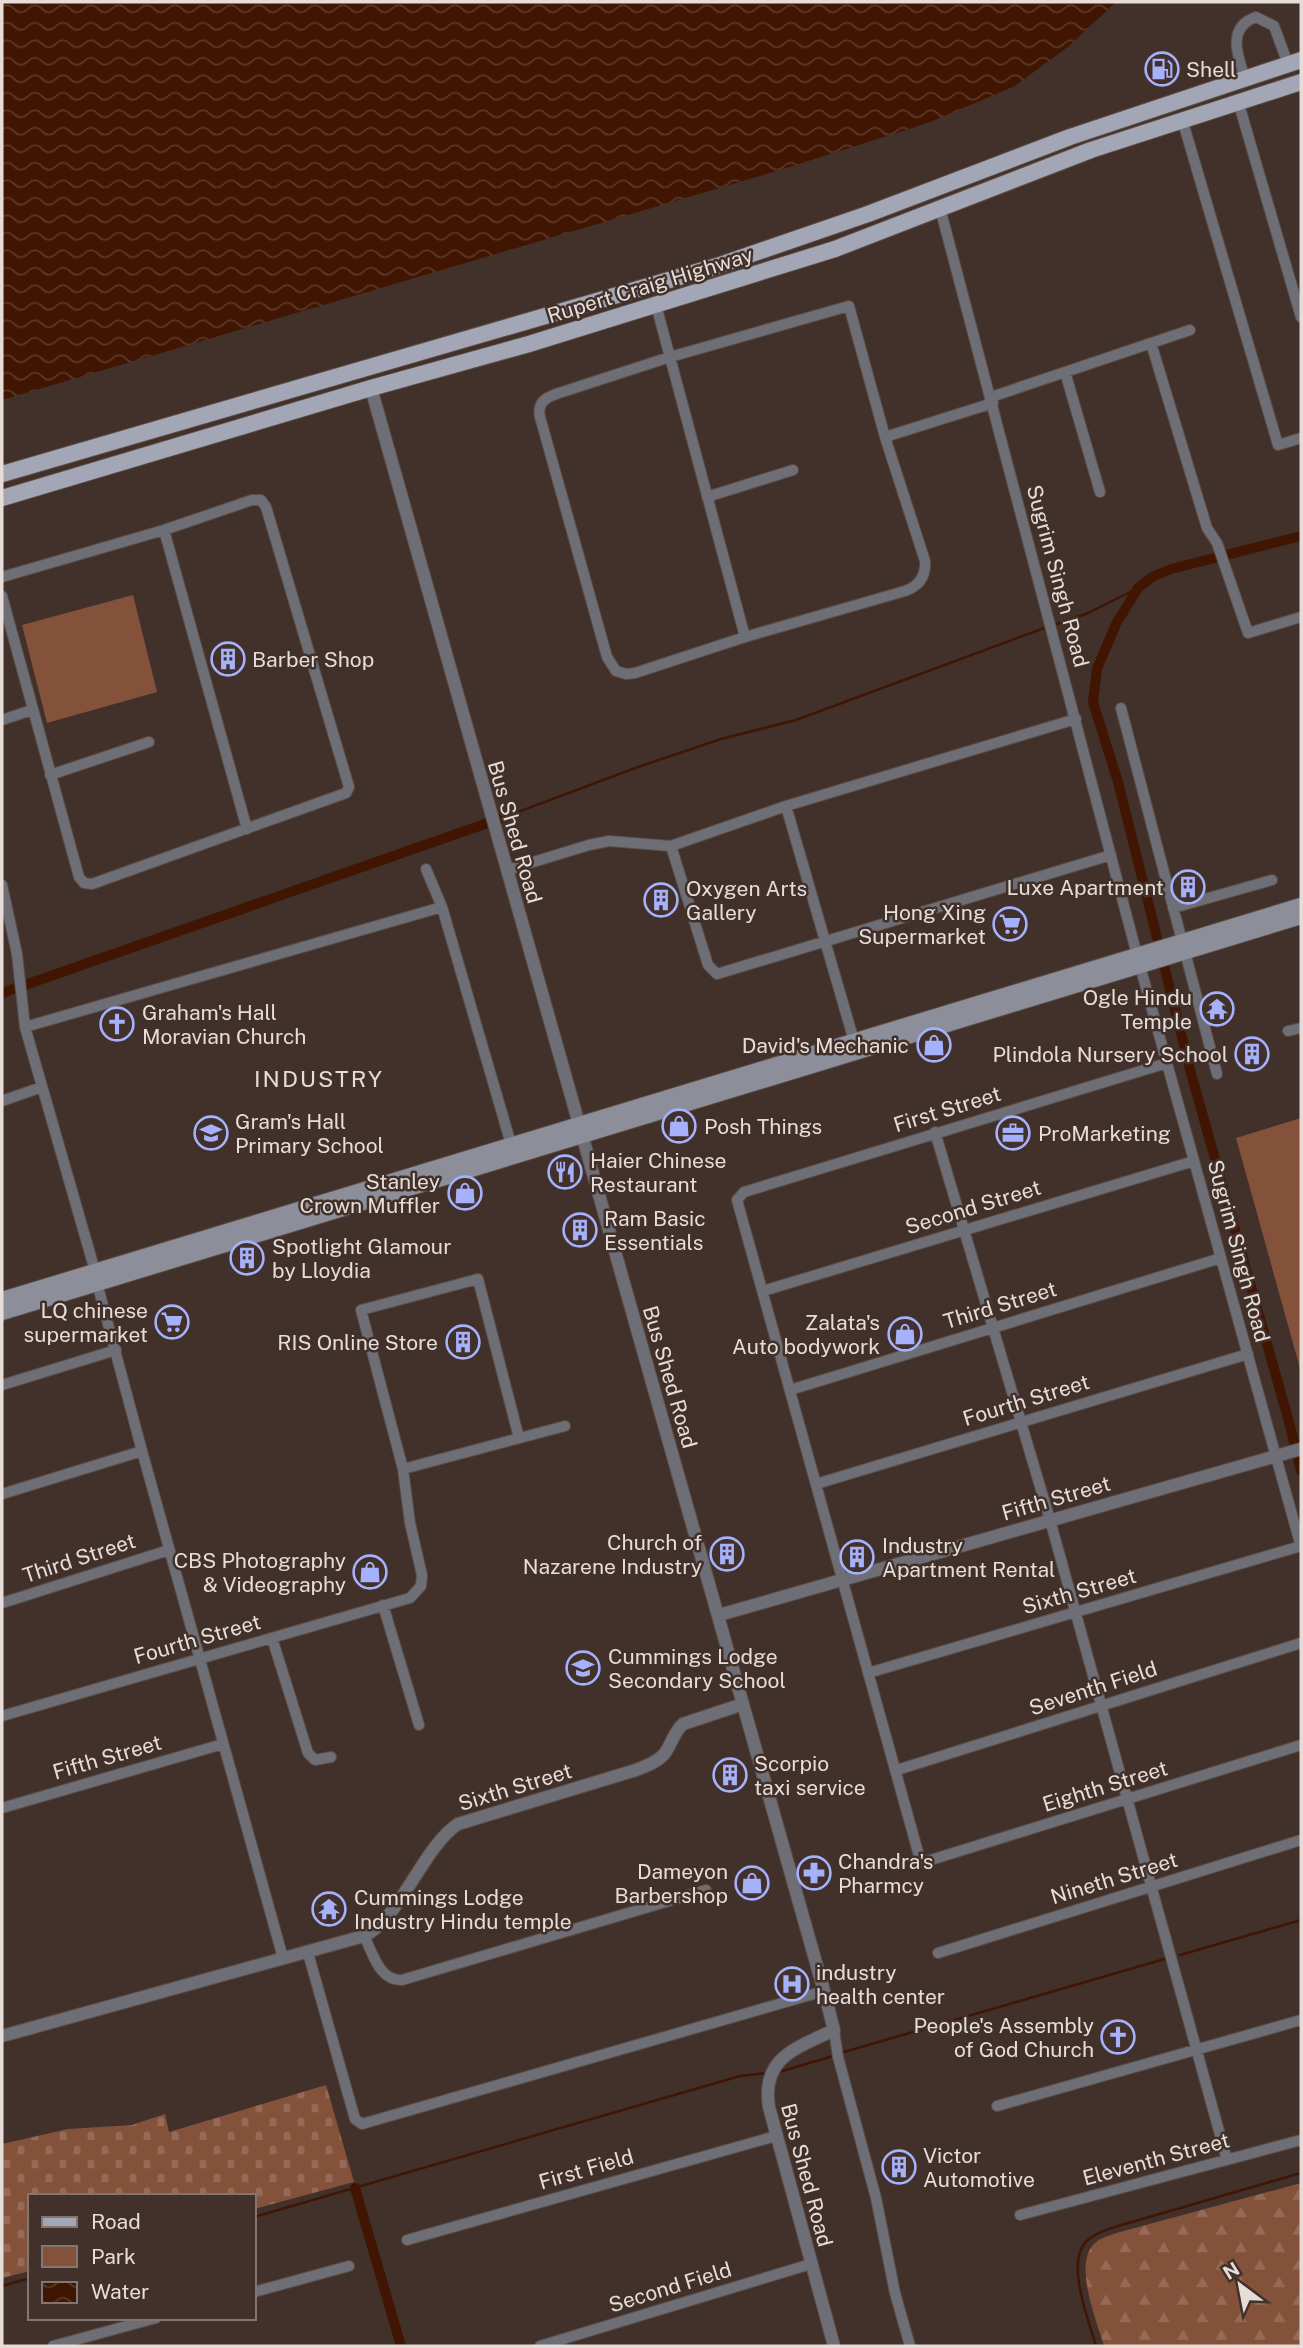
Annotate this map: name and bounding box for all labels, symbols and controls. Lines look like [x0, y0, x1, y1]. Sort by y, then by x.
fuel station icon: Shell [1143, 50, 1181, 88]
place label: Shell [1186, 57, 1236, 82]
street label: Rupert Craig Highway [544, 242, 756, 328]
street label: Sugrim Singh Road [1022, 482, 1094, 670]
building icon: Barber Shop [209, 640, 247, 678]
place label: Barber Shop [252, 647, 374, 672]
street label: Bus Shed Road [483, 758, 547, 906]
building icon: Luxe Apartment [1169, 868, 1207, 906]
place label: Luxe Apartment [1006, 875, 1164, 900]
place label: Oxygen Arts Gallery [686, 876, 807, 925]
building icon: Oxygen Arts Gallery [642, 881, 680, 919]
place label: Hong Xing Supermarket [858, 900, 986, 949]
supermarket icon: Hong Xing Supermarket [991, 905, 1029, 943]
place label: Ogle Hindu Temple [1083, 985, 1192, 1034]
temple icon: Ogle Hindu Temple [1198, 990, 1236, 1028]
place label: Graham's Hall Moravian Church [142, 1000, 306, 1049]
church icon: Graham's Hall Moravian Church [98, 1005, 136, 1043]
shop icon: David's Mechanic [915, 1026, 953, 1064]
place label: David's Mechanic [742, 1033, 909, 1058]
building icon: Plindola Nursery School [1233, 1035, 1271, 1073]
place label: Plindola Nursery School [992, 1042, 1228, 1067]
district label: INDUSTRY [254, 1065, 384, 1092]
street label: First Street [890, 1081, 1004, 1137]
shop icon: Posh Things [660, 1107, 698, 1145]
place label: Gram's Hall Primary School [235, 1109, 384, 1158]
school or university icon: Gram's Hall Primary School [192, 1114, 230, 1152]
place label: Posh Things [704, 1114, 822, 1139]
office icon: ProMarketing [994, 1114, 1032, 1152]
place label: ProMarketing [1038, 1121, 1171, 1146]
place label: Haier Chinese Restaurant [590, 1148, 726, 1197]
restaurant icon: Haier Chinese Restaurant [546, 1153, 584, 1191]
street label: Sugrim Singh Road [1203, 1157, 1275, 1345]
place label: Stanley Crown Muffler [299, 1169, 440, 1218]
shop icon: Stanley Crown Muffler [446, 1174, 484, 1212]
street label: Second Street [902, 1175, 1044, 1239]
place label: Ram Basic Essentials [604, 1206, 706, 1255]
building icon: Ram Basic Essentials [561, 1211, 599, 1249]
place label: Spotlight Glamour by Lloydia [272, 1234, 451, 1283]
building icon: Spotlight Glamour by Lloydia [228, 1239, 266, 1277]
street label: Third Street [940, 1276, 1060, 1334]
place label: LQ chinese supermarket [24, 1298, 148, 1347]
supermarket icon: LQ chinese supermarket [153, 1303, 191, 1341]
street label: Bus Shed Road [638, 1303, 702, 1451]
place label: Zalata's Auto bodywork [732, 1310, 880, 1359]
shop icon: Zalata's Auto bodywork [886, 1315, 924, 1353]
building icon: RIS Online Store [444, 1323, 482, 1361]
place label: RIS Online Store [277, 1330, 438, 1355]
street label: Fourth Street [960, 1369, 1092, 1431]
street label: Fifth Street [999, 1471, 1113, 1525]
street label: Third Street [20, 1528, 138, 1588]
place label: Church of Nazarene Industry [523, 1530, 702, 1579]
place label: Industry Apartment Rental [882, 1533, 1055, 1582]
building icon: Church of Nazarene Industry [708, 1535, 746, 1573]
building icon: Industry Apartment Rental [838, 1538, 876, 1576]
place label: CBS Photography & Videography [174, 1548, 346, 1597]
shop icon: CBS Photography & Videography [351, 1553, 389, 1591]
street label: Sixth Street [1019, 1563, 1139, 1619]
street label: Fourth Street [131, 1609, 263, 1669]
place label: Cummings Lodge Secondary School [608, 1644, 786, 1693]
school or university icon: Cummings Lodge Secondary School [564, 1649, 602, 1687]
street label: Seventh Field [1026, 1656, 1160, 1720]
street label: Fifth Street [50, 1730, 164, 1784]
place label: Scorpio taxi service [754, 1751, 866, 1800]
street label: Eighth Street [1039, 1755, 1171, 1817]
building icon: Scorpio taxi service [711, 1756, 749, 1794]
street label: Sixth Street [455, 1758, 575, 1816]
street label: Nineth Street [1048, 1847, 1180, 1909]
place label: Chandra's Pharmcy [838, 1849, 933, 1898]
pharmacy icon: Chandra's Pharmcy [795, 1854, 833, 1892]
place label: Dameyon Barbershop [614, 1859, 728, 1908]
shop icon: Dameyon Barbershop [733, 1864, 771, 1902]
place label: Cummings Lodge Industry Hindu temple [354, 1885, 572, 1934]
temple icon: Cummings Lodge Industry Hindu temple [310, 1890, 348, 1928]
place label: industry health center [816, 1960, 945, 2009]
hospital icon: industry health center [773, 1965, 811, 2003]
place label: People's Assembly of God Church [913, 2013, 1094, 2062]
church icon: People's Assembly of God Church [1099, 2018, 1137, 2056]
street label: Bus Shed Road [776, 2101, 838, 2249]
street label: Eleventh Street [1080, 2127, 1232, 2191]
place label: Victor Automotive [923, 2143, 1035, 2192]
street label: First Field [536, 2144, 636, 2194]
building icon: Victor Automotive [880, 2148, 918, 2186]
legend [28, 2194, 256, 2320]
text: Road [91, 2209, 141, 2234]
text: Park [91, 2244, 136, 2269]
north arrow [1205, 2250, 1275, 2320]
street label: Second Field [606, 2257, 734, 2317]
text: N [1219, 2257, 1243, 2284]
text: Water [91, 2279, 149, 2304]

